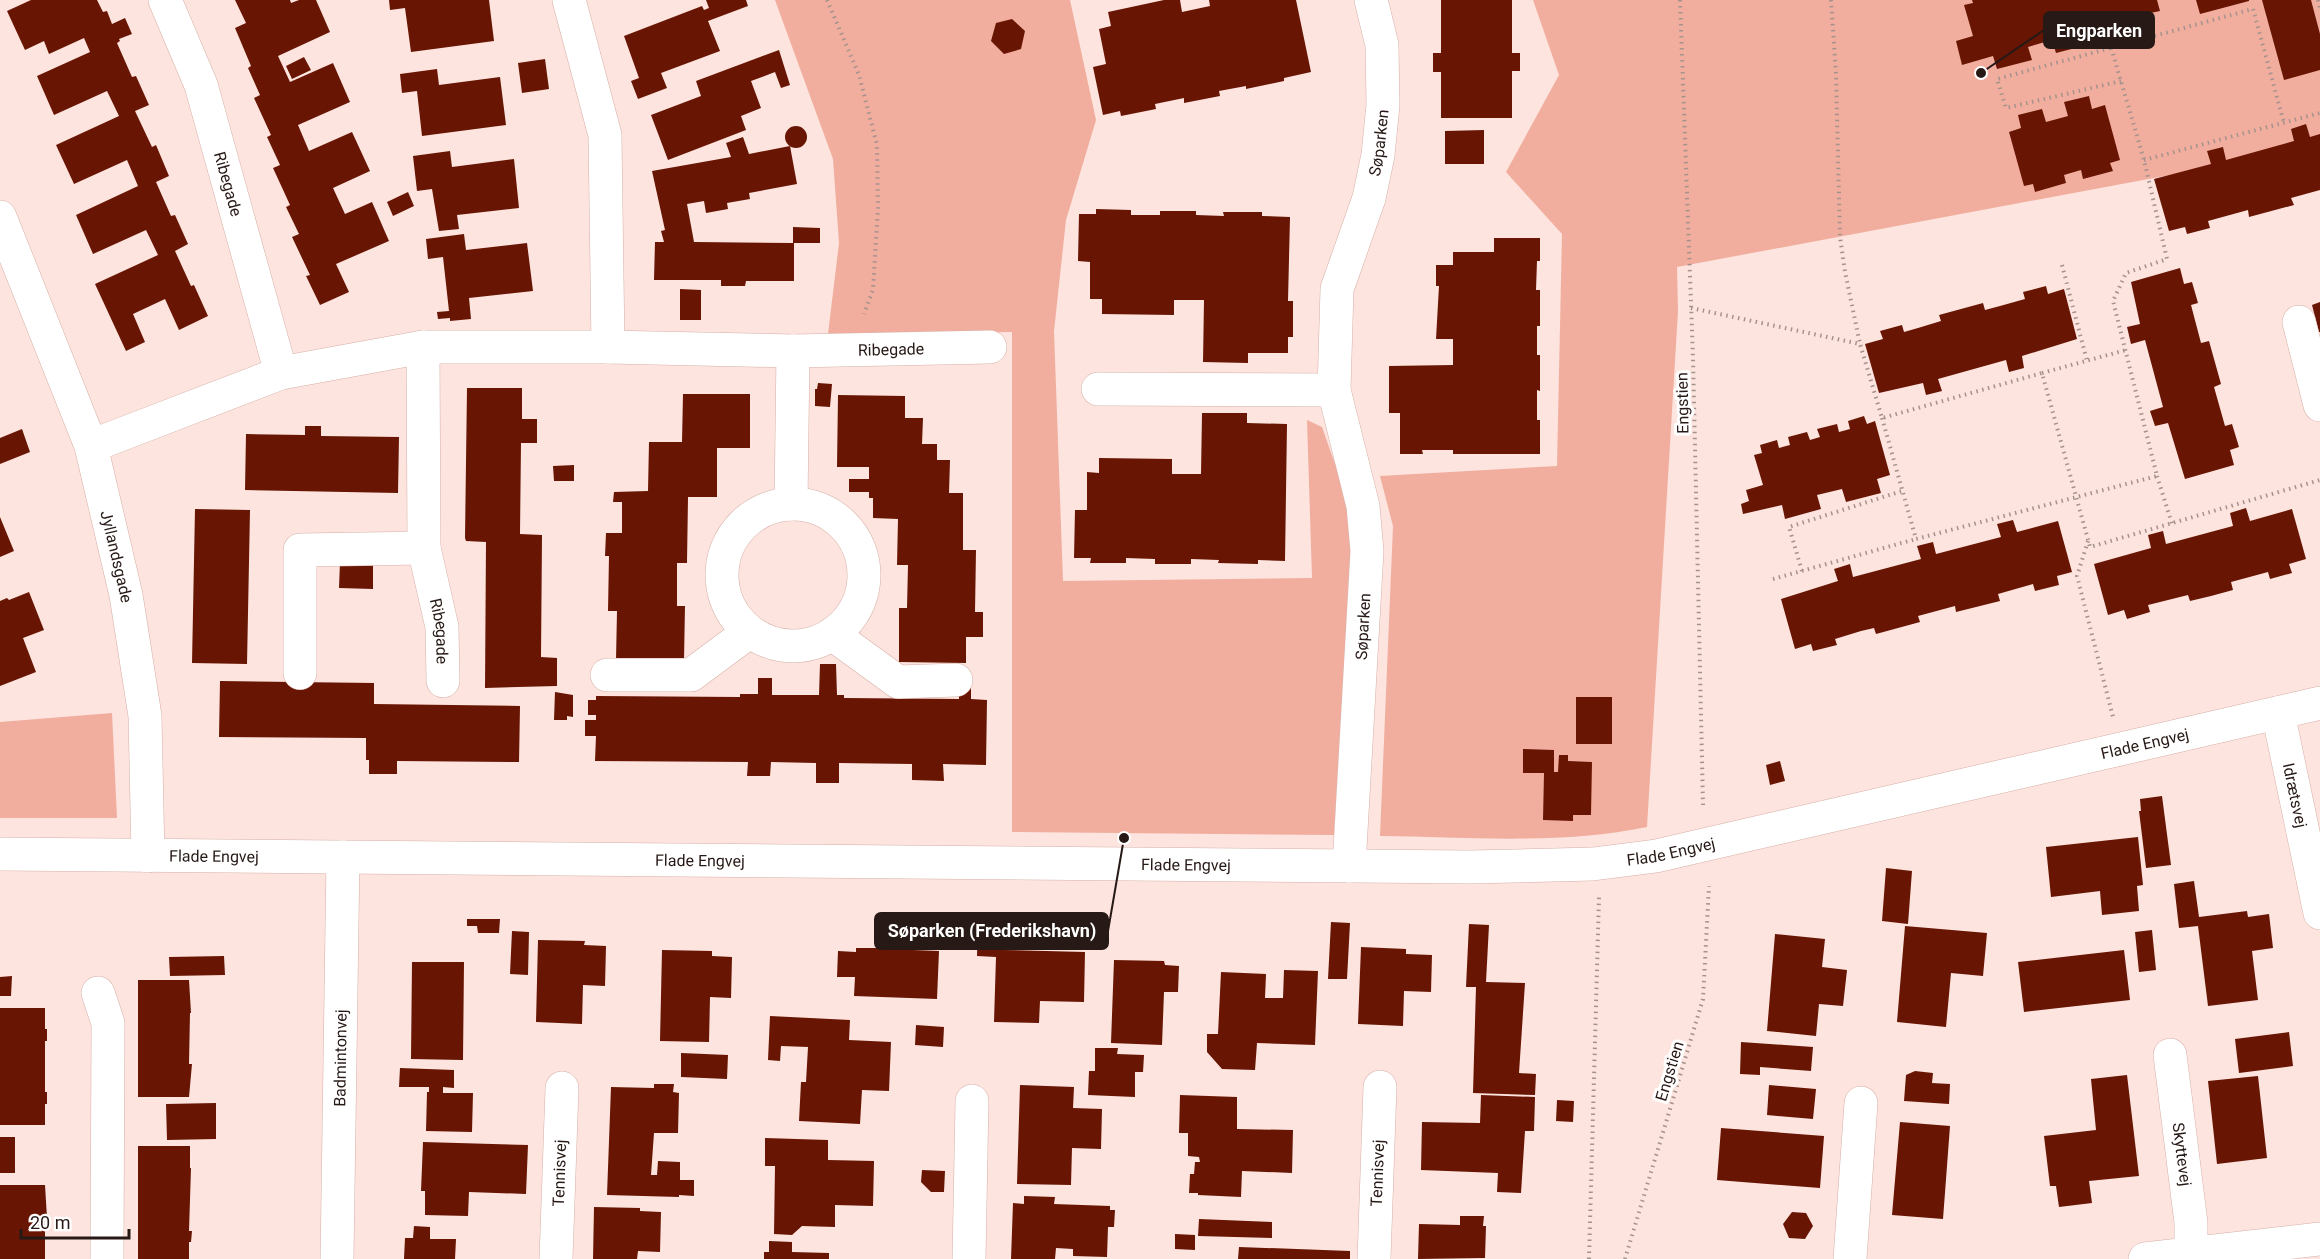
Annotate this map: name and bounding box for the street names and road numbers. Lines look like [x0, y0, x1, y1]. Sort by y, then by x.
street label: Søparken [1365, 109, 1393, 178]
street label: Ribegade [210, 150, 246, 219]
street label: Ribegade [858, 339, 924, 360]
street label: Engstien [1672, 372, 1693, 434]
street label: Jyllandsgade [96, 509, 136, 604]
street label: Søparken [1352, 592, 1375, 660]
street label: Ribegade [426, 596, 452, 664]
street label: Flade Engvej [2099, 725, 2191, 763]
street label: Idrætsvej [2279, 761, 2311, 829]
street label: Flade Engvej [1626, 834, 1717, 870]
street label: Flade Engvej [169, 846, 259, 866]
street label: Flade Engvej [655, 851, 745, 871]
street label: Flade Engvej [1141, 855, 1231, 875]
street label: Badmintonvej [330, 1009, 351, 1107]
street label: Engstien [1651, 1039, 1688, 1103]
street label: Skyttevej [2169, 1121, 2195, 1187]
street label: Tennisvej [549, 1139, 570, 1207]
street label: Tennisvej [1367, 1139, 1388, 1207]

